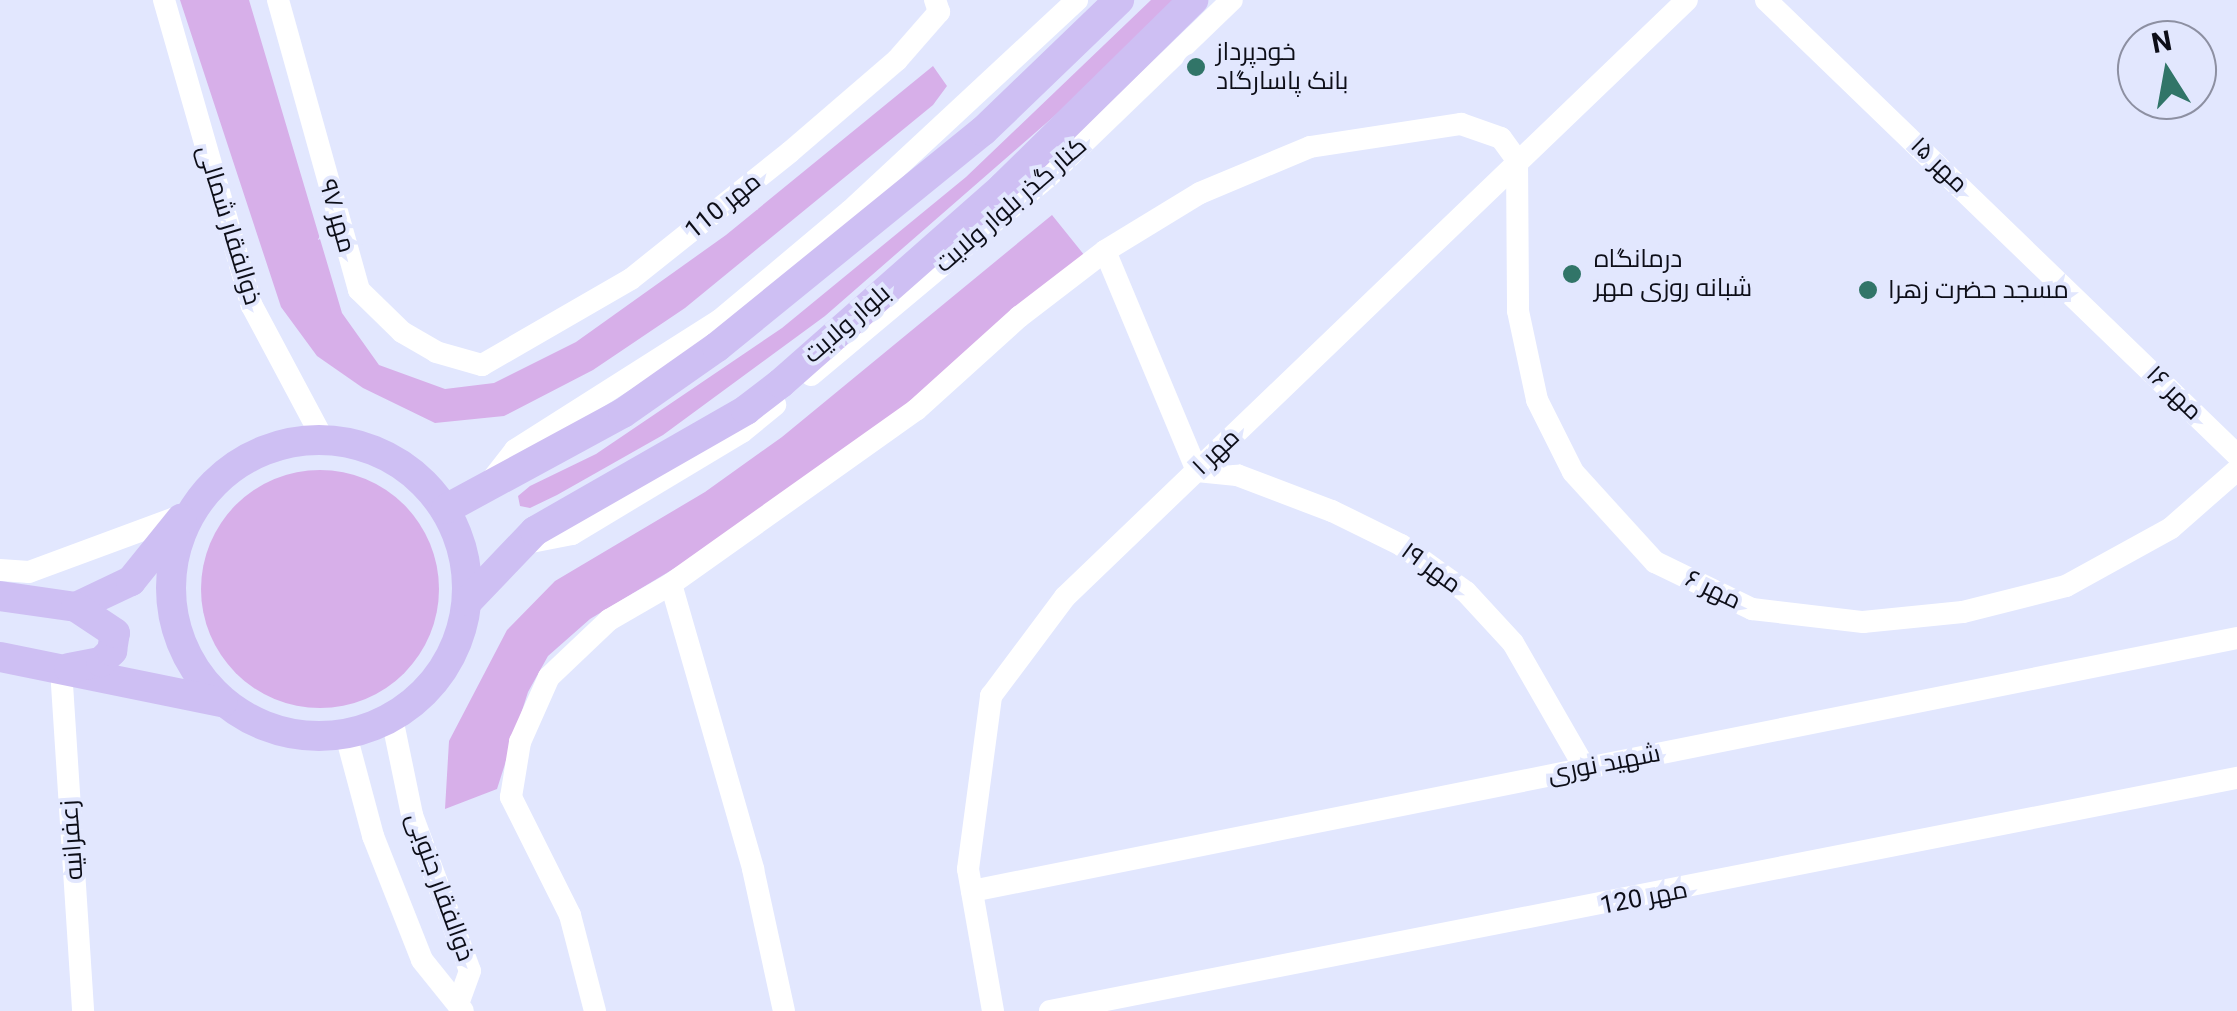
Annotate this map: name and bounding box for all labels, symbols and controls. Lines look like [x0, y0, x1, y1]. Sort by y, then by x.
north arrow [2117, 20, 2217, 120]
text: N [2149, 24, 2174, 60]
place label: خودپرداز بانک پاسارگاد [1216, 38, 1348, 97]
marker: خودپرداز بانک پاسارگاد [1185, 56, 1207, 78]
street label: کنار گذر بلوار ولایت [929, 131, 1093, 279]
street label: مهر ۱۵ [1904, 131, 1974, 199]
street label: ذوالفقار شمالی [190, 142, 268, 308]
street label: مهر 110 [679, 167, 767, 245]
street label: مهر ۹۷ [312, 176, 362, 256]
place label: درمانگاه شبانه روزی مهر [1594, 245, 1752, 304]
marker: درمانگاه شبانه روزی مهر [1559, 261, 1585, 287]
place label: مسجد حضرت زهرا [1888, 275, 2069, 305]
street label: بلوار ولایت [797, 278, 897, 370]
marker: مسجد حضرت زهرا [1857, 279, 1879, 301]
street label: مهر ۱۶ [2140, 359, 2208, 427]
street label: مهر ۱ [1186, 422, 1246, 482]
street label: مهر ۱۹ [1395, 536, 1467, 600]
street label: مهر ۶ [1680, 564, 1746, 616]
street label: شهید نوری [1545, 738, 1663, 790]
street label: زعفرانیه [54, 799, 90, 881]
street label: ذوالفقار جنوبی [399, 809, 481, 965]
street label: مهر 120 [1598, 875, 1690, 921]

